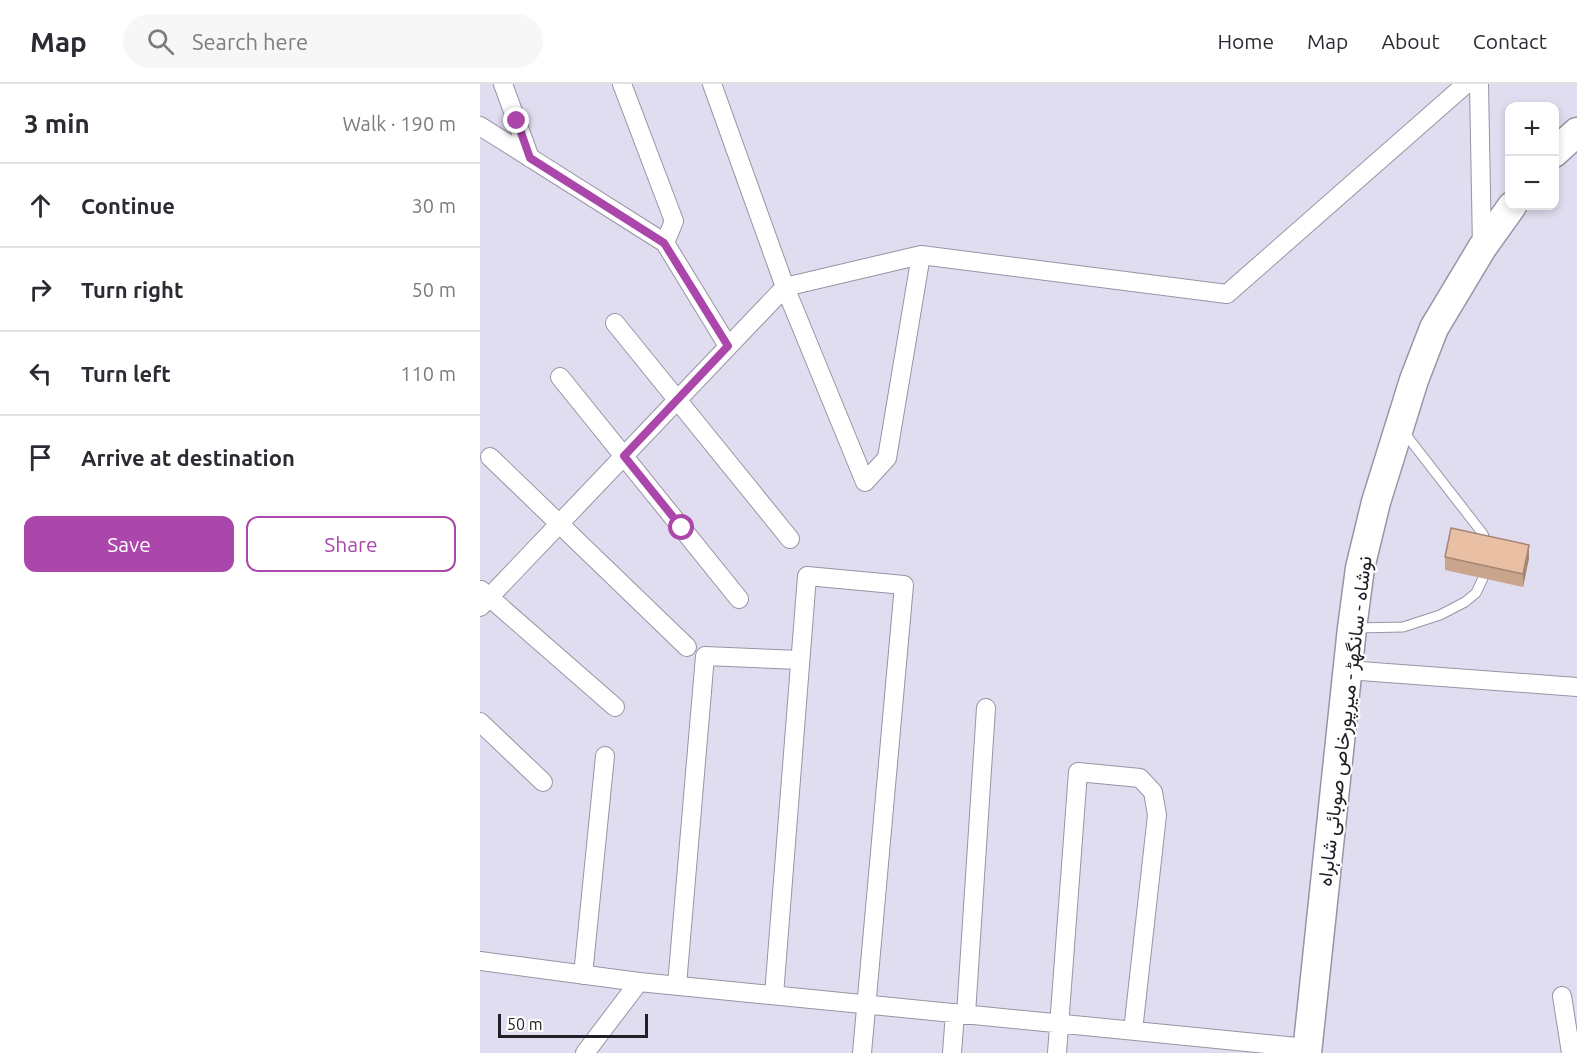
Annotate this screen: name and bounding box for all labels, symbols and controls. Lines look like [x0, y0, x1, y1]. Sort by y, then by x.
search box [123, 14, 543, 68]
icon: search [144, 25, 177, 58]
text: Map [30, 26, 87, 57]
text: Search here [192, 29, 308, 54]
text: Home [1217, 29, 1274, 53]
text: Map [1307, 29, 1348, 53]
text: About [1381, 29, 1440, 53]
text: Contact [1473, 29, 1547, 53]
map controls [1505, 102, 1559, 210]
button: + [1505, 102, 1559, 156]
route end [503, 107, 529, 133]
text: 3 min [24, 109, 90, 138]
text: Walk · 190 m [343, 112, 456, 135]
button: − [1505, 156, 1559, 210]
icon: ahead [24, 189, 57, 222]
text: Continue [81, 193, 175, 218]
text: 30 m [412, 194, 456, 217]
icon: right [24, 273, 57, 306]
text: Turn right [81, 277, 183, 302]
text: 50 m [412, 278, 456, 301]
icon: left [24, 357, 57, 390]
text: Turn left [81, 361, 171, 386]
text: 110 m [400, 362, 456, 385]
icon: arrive [24, 441, 57, 474]
text: Arrive at destination [81, 445, 295, 470]
route start [668, 514, 694, 540]
button: Save [24, 516, 234, 572]
button: Share [246, 516, 456, 572]
street label: نوشاہ - سانگھڑ - میرپورخاص صوبائی شاہراہ [1312, 554, 1379, 888]
scale bar [498, 1011, 648, 1038]
text: 50 m [507, 1015, 543, 1033]

